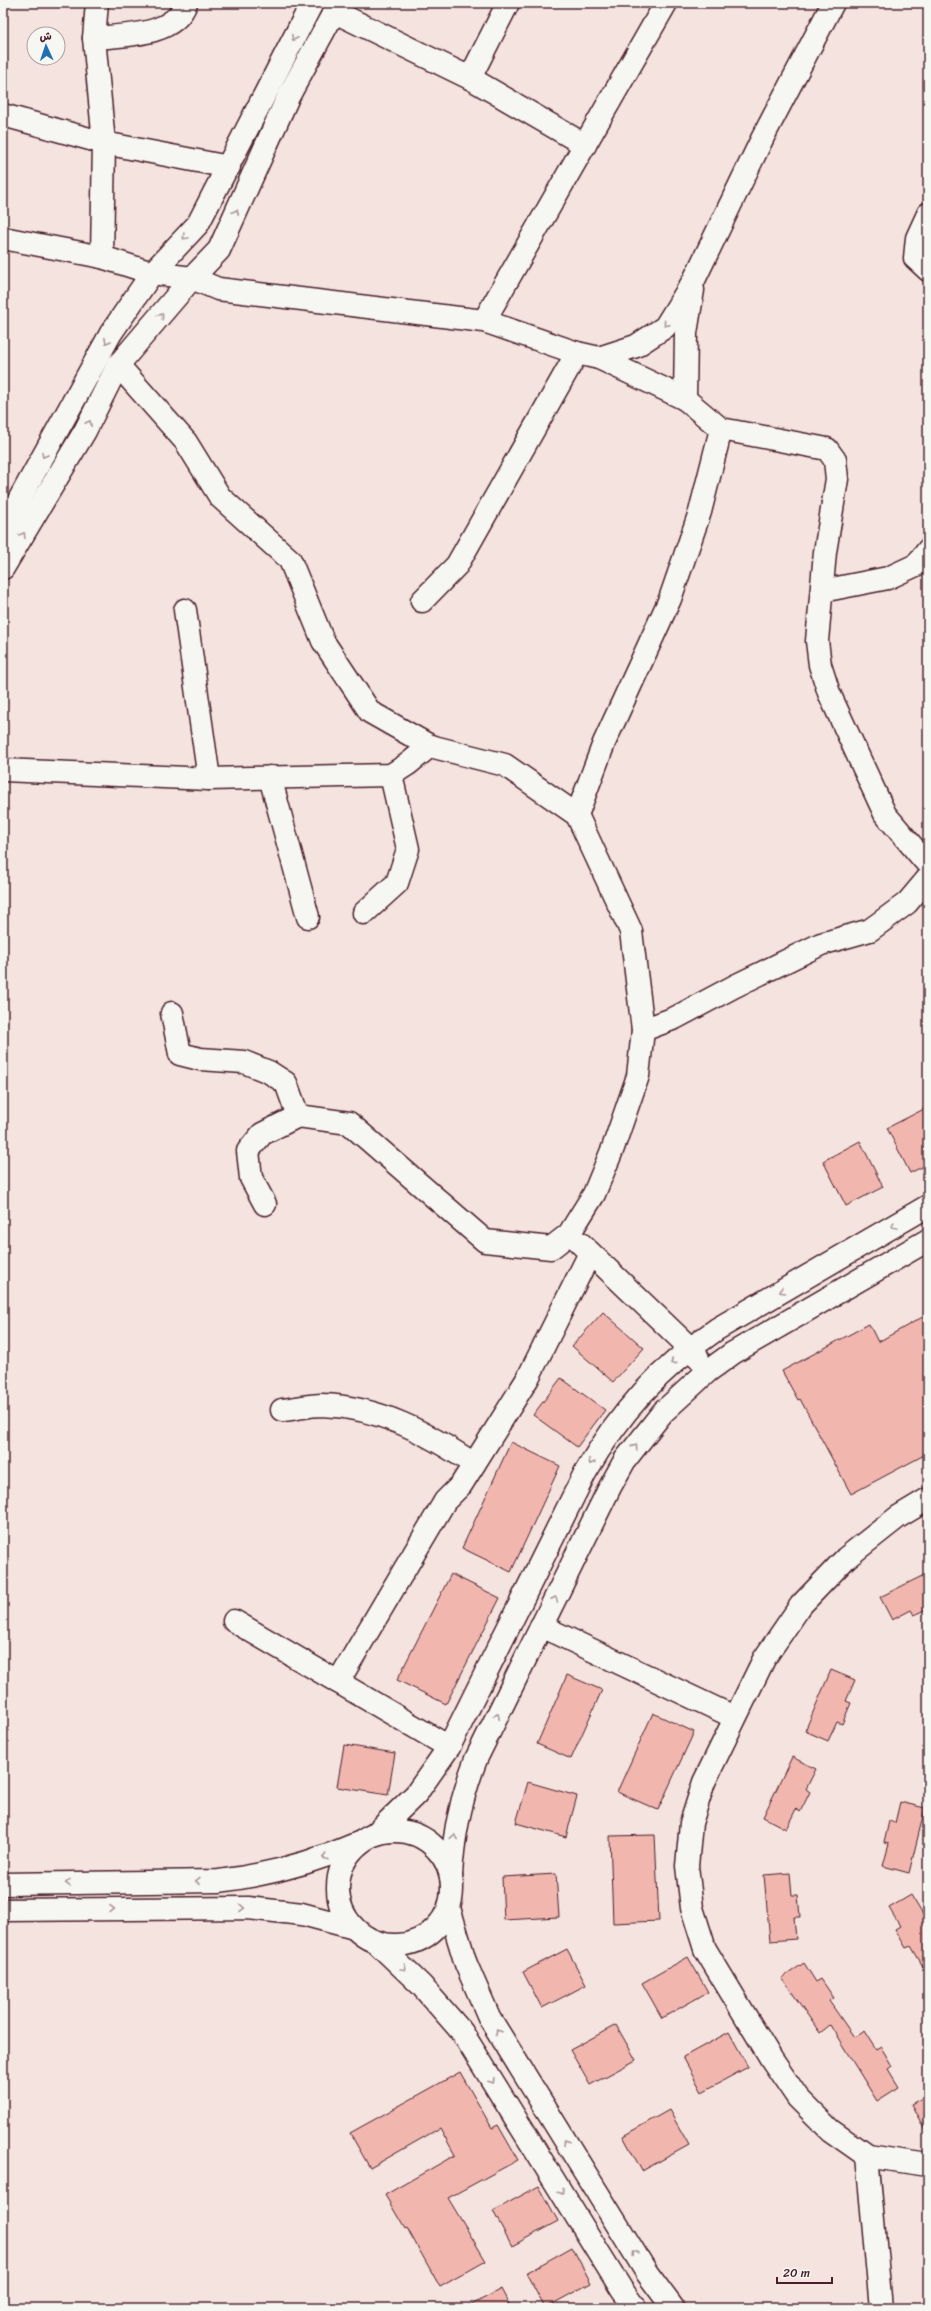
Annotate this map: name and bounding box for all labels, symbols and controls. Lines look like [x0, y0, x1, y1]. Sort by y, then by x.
north arrow [26, 26, 66, 66]
text: ش [39, 27, 52, 46]
one-way arrow [291, 34, 299, 41]
one-way arrow [232, 208, 240, 215]
one-way arrow [183, 233, 190, 240]
one-way arrow [156, 313, 163, 320]
one-way arrow [663, 319, 670, 327]
one-way arrow [104, 336, 111, 344]
one-way arrow [84, 420, 92, 427]
one-way arrow [41, 450, 49, 458]
one-way arrow [18, 532, 25, 539]
one-way arrow [891, 1221, 898, 1228]
one-way arrow [779, 1287, 786, 1294]
one-way arrow [670, 1357, 678, 1364]
one-way arrow [630, 1444, 638, 1451]
one-way arrow [589, 1458, 596, 1465]
one-way arrow [550, 1596, 557, 1603]
one-way arrow [492, 1712, 500, 1720]
one-way arrow [449, 1834, 458, 1840]
one-way arrow [322, 1852, 329, 1860]
one-way arrow [195, 1877, 201, 1885]
one-way arrow [65, 1879, 71, 1887]
one-way arrow [239, 1903, 245, 1912]
one-way arrow [109, 1904, 115, 1913]
one-way arrow [399, 1963, 407, 1971]
one-way arrow [496, 2029, 503, 2036]
one-way arrow [488, 2077, 495, 2084]
one-way arrow [564, 2139, 571, 2146]
one-way arrow [556, 2188, 564, 2195]
one-way arrow [632, 2250, 639, 2257]
scale bar [777, 2259, 832, 2285]
text: 20 m [783, 2262, 810, 2284]

